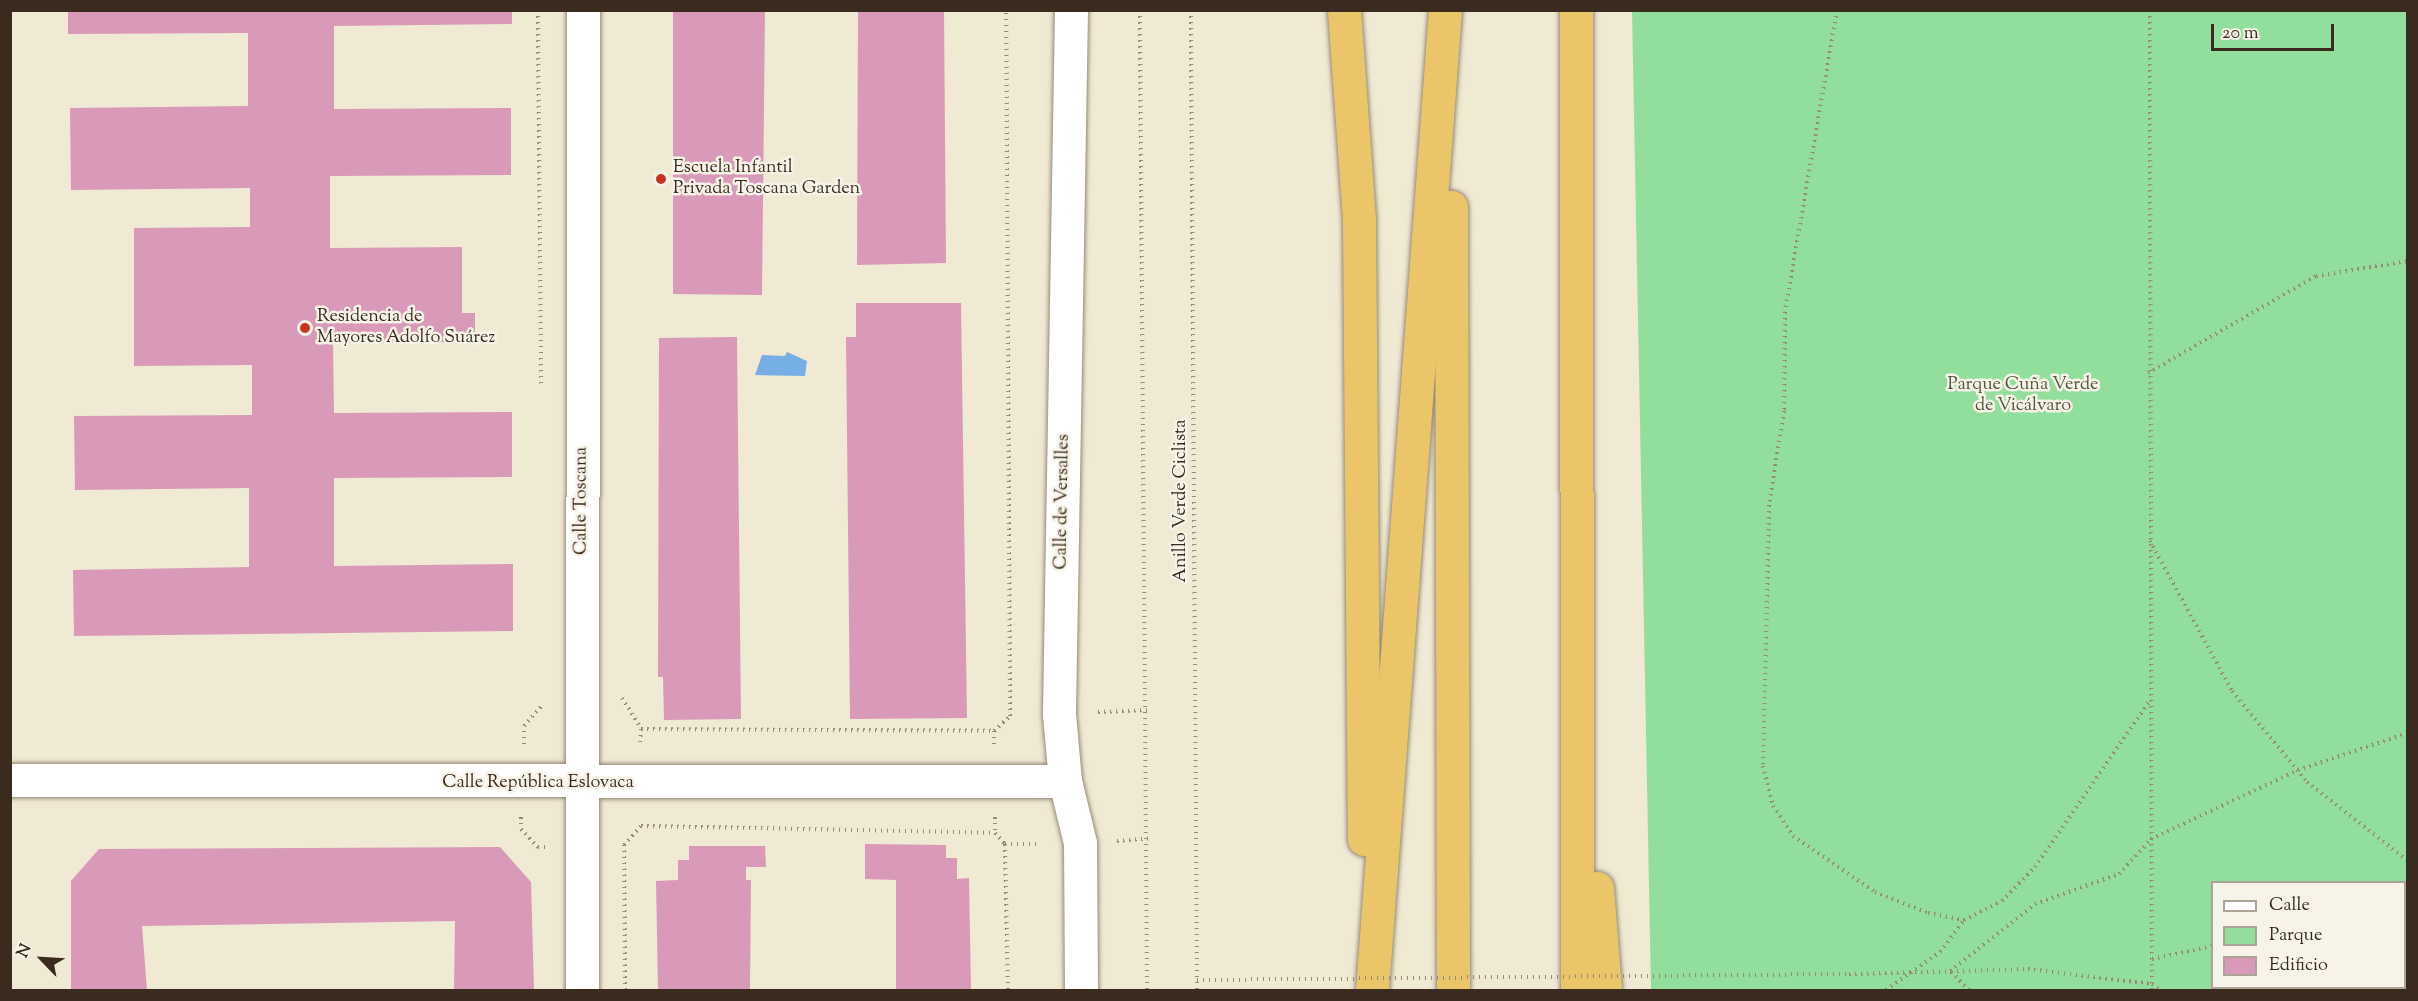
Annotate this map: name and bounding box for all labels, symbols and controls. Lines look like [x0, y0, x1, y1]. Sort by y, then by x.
scale bar [2214, 12, 2337, 50]
text: 20 m [2222, 21, 2259, 47]
place label: Escuela Infantil Privada Toscana Garden [673, 158, 860, 201]
marker: Escuela Infantil Privada Toscana Garden [654, 172, 668, 186]
place label: Residencia de Mayores Adolfo Suárez [317, 307, 495, 350]
marker: Residencia de Mayores Adolfo Suárez [298, 321, 312, 335]
park label: Parque Cuña Verde de Vicálvaro [1948, 375, 2098, 418]
street label: Anillo Verde Ciclista [1170, 419, 1192, 583]
street label: Calle de Versalles [1051, 434, 1075, 570]
street label: Calle Toscana [571, 447, 593, 555]
street label: Calle República Eslovaca [442, 772, 634, 794]
legend [2211, 881, 2406, 989]
text: Calle [2269, 893, 2310, 919]
text: Parque [2269, 923, 2322, 949]
north arrow [12, 929, 72, 989]
text: N [12, 941, 38, 962]
text: Edificio [2269, 953, 2328, 979]

